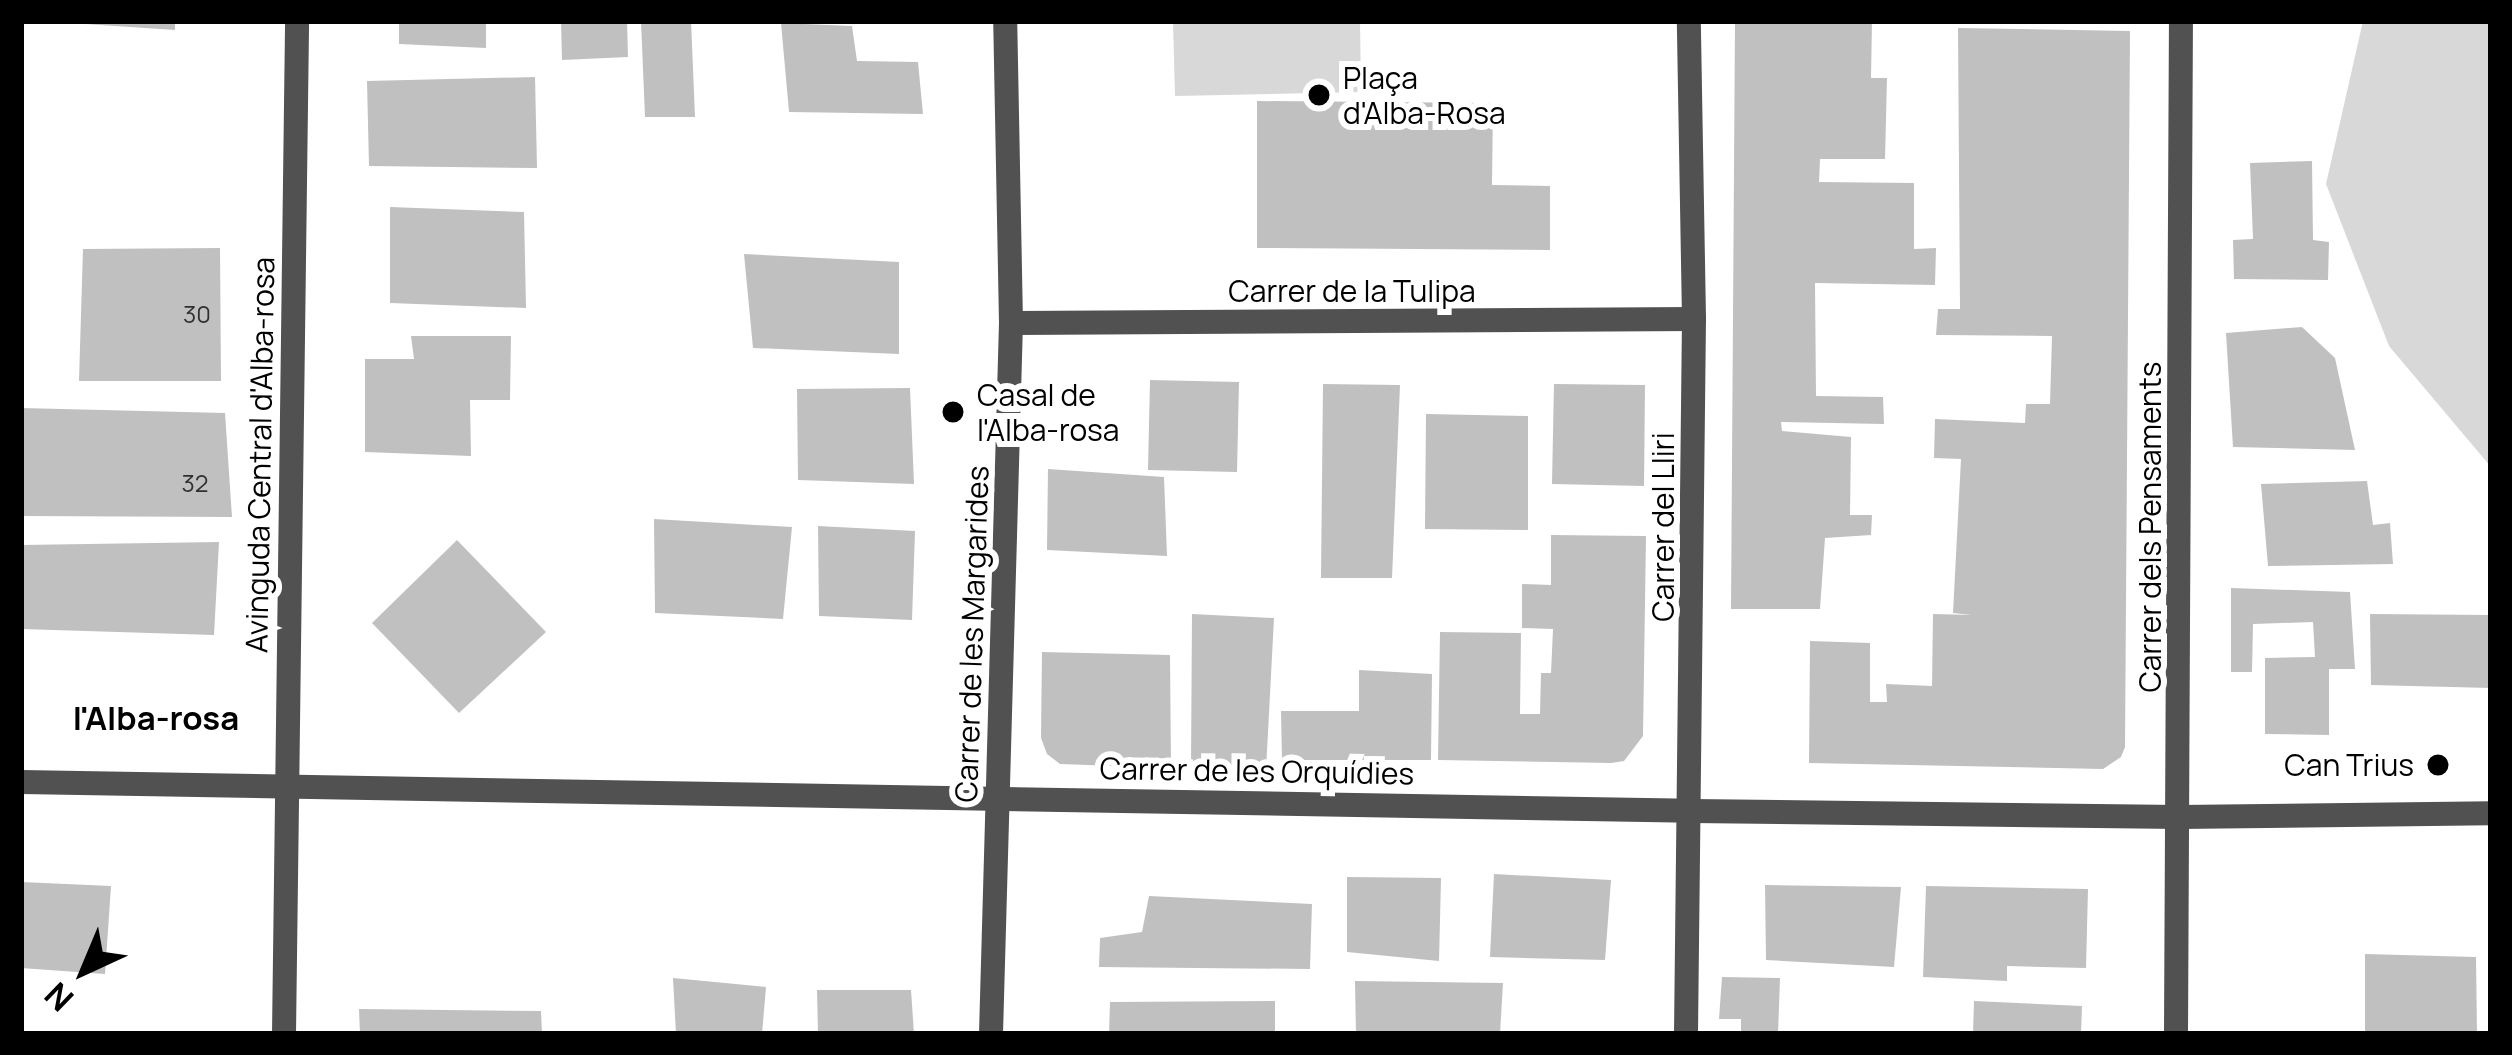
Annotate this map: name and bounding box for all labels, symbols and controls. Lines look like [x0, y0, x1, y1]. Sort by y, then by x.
place label: Plaça d'Alba-Rosa [1343, 60, 1506, 130]
marker: Plaça d'Alba-Rosa [1306, 82, 1332, 108]
street label: Avinguda Central d'Alba-rosa [239, 257, 281, 653]
street label: Carrer de la Tulipa [1228, 273, 1476, 309]
house number: 30 [183, 300, 211, 328]
street label: Carrer dels Pensaments [2132, 361, 2168, 693]
place label: Casal de l'Alba-rosa [977, 377, 1119, 448]
marker: Casal de l'Alba-rosa [940, 399, 966, 425]
street label: Carrer del Lliri [1645, 432, 1681, 622]
street label: Carrer de les Margarides [948, 465, 996, 803]
house number: 32 [182, 469, 208, 497]
district label: l'Alba-rosa [73, 698, 239, 738]
place label: Can Trius [2284, 747, 2414, 783]
street label: Carrer de les Orquídies [1099, 750, 1415, 792]
marker: Can Trius [2425, 752, 2451, 778]
north arrow [24, 911, 144, 1031]
text: N [34, 973, 83, 1022]

